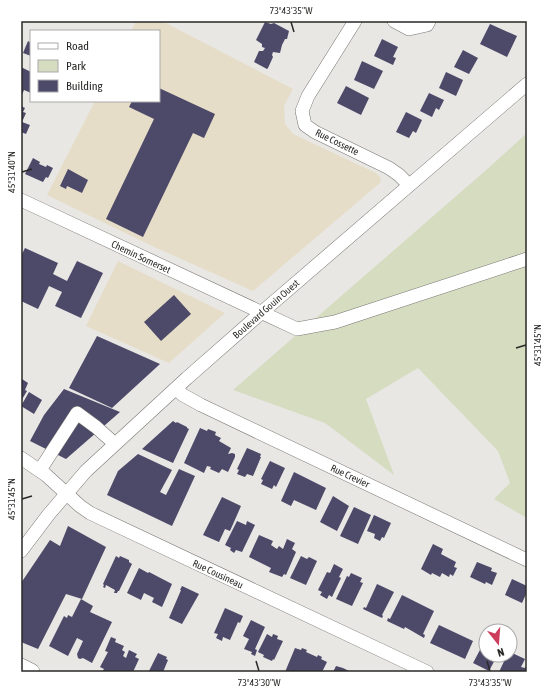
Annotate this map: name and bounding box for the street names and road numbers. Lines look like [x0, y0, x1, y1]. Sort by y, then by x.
street label: Rue Cossette [314, 127, 361, 157]
street label: Chemin Somerset [110, 238, 173, 276]
street label: Boulevard Gouin Ouest [231, 277, 301, 341]
street label: Rue Crevier [329, 462, 372, 490]
street label: Rue Cousineau [191, 558, 245, 591]

